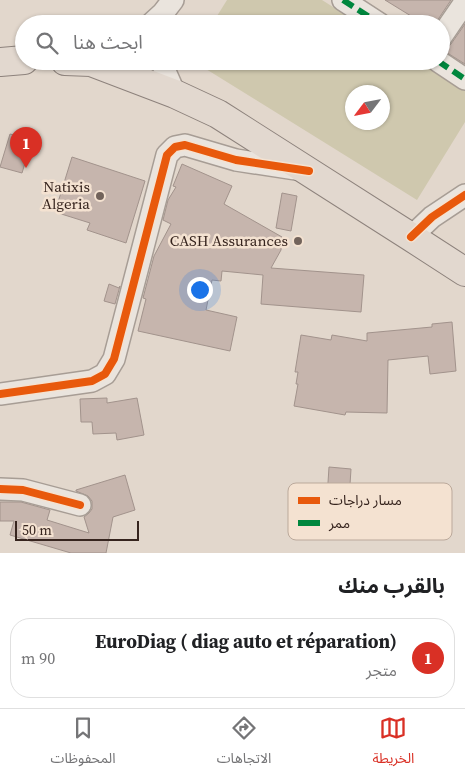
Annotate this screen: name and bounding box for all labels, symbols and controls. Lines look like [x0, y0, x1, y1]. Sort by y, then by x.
search box [15, 15, 450, 70]
icon: search [33, 29, 61, 57]
text: ابحث هنا [73, 29, 143, 55]
north arrow [345, 85, 390, 130]
pin: 1 [10, 127, 42, 168]
place label: Natixis Algeria [42, 176, 90, 214]
marker: Natixis Algeria [94, 190, 106, 202]
place label: CASH Assurances [170, 230, 288, 251]
marker: CASH Assurances [292, 235, 304, 247]
your location [187, 277, 213, 303]
legend [288, 483, 452, 540]
text: مسار دراجات [329, 490, 402, 510]
text: ممر [328, 513, 350, 533]
scale bar [15, 518, 139, 541]
text: 50 m [22, 520, 52, 540]
text: بالقرب منك [338, 571, 445, 600]
text: EuroDiag ( diag auto et réparation) [95, 628, 397, 654]
text: 90 m [21, 647, 55, 669]
text: 1 [424, 647, 432, 669]
text: متجر [366, 659, 397, 681]
tab: المحفوظات [51, 714, 116, 773]
tab: الاتجاهات [217, 714, 271, 773]
tab: الخريطة [372, 714, 414, 773]

